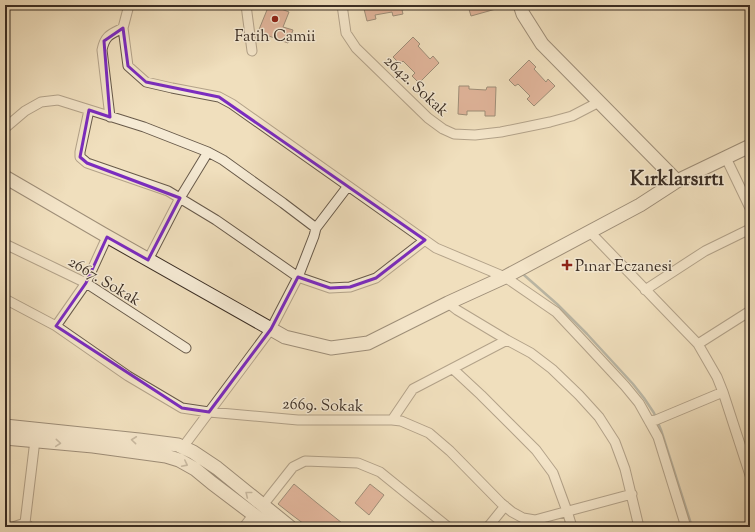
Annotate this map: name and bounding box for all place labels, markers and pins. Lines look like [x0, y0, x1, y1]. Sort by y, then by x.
marker: Fatih Camii [270, 14, 280, 24]
place label: Fatih Camii [234, 26, 316, 49]
place label: Pınar Eczanesi [575, 256, 673, 279]
marker: Pınar Eczanesi [562, 260, 572, 270]

